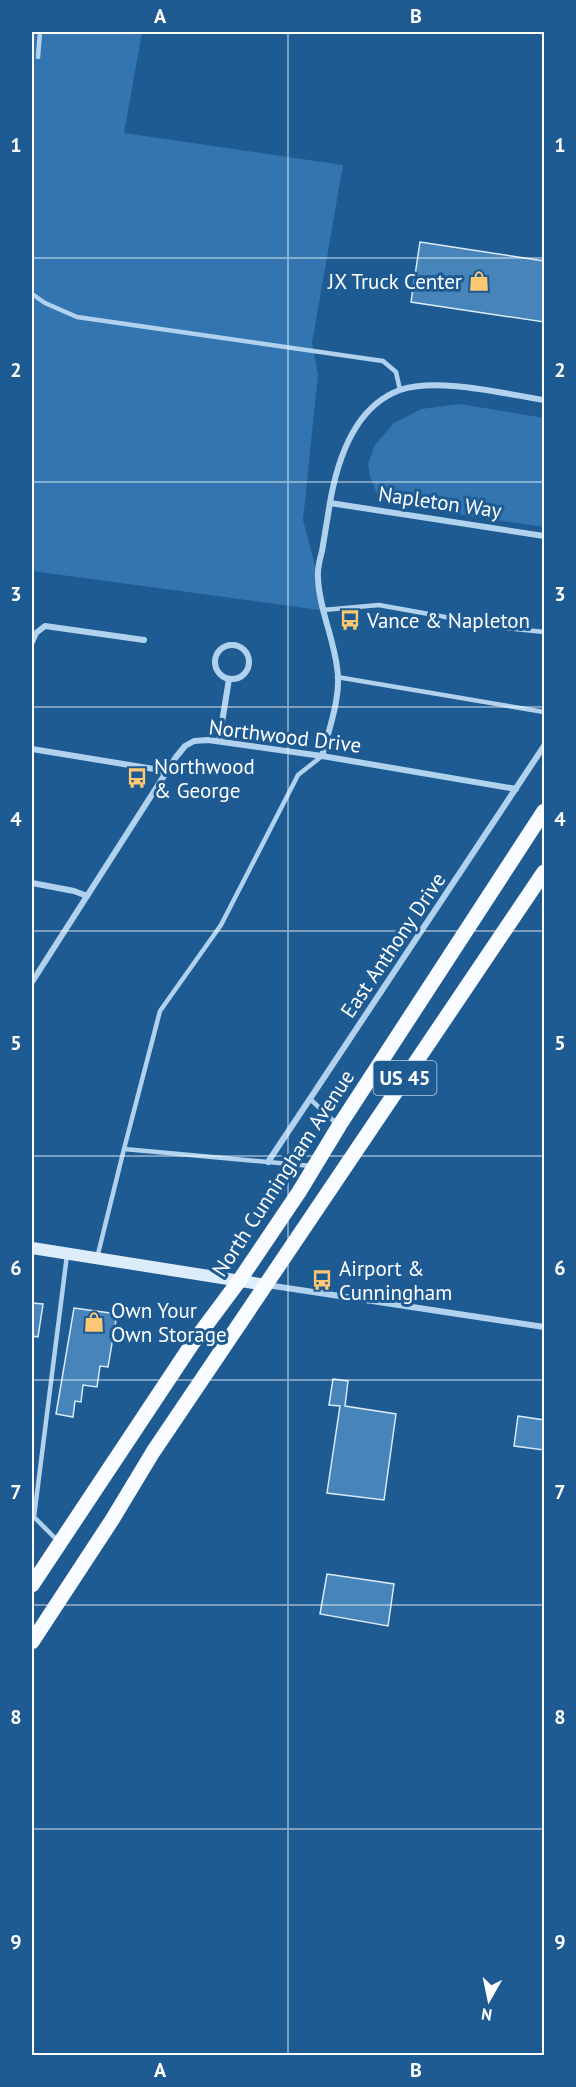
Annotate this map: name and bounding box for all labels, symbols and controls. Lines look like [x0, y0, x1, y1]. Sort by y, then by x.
text: A [154, 3, 167, 29]
text: B [410, 3, 422, 29]
text: 1 [10, 132, 22, 158]
text: 1 [554, 132, 566, 158]
place label: JX Truck Center [327, 268, 462, 295]
shop icon: JX Truck Center [467, 269, 491, 293]
text: 2 [10, 357, 22, 383]
text: 2 [554, 357, 566, 383]
street label: Napleton Way [377, 480, 504, 524]
text: 3 [10, 581, 22, 607]
text: 3 [554, 581, 566, 607]
place label: Vance & Napleton [366, 607, 530, 634]
bus stop icon: Vance & Napleton [338, 608, 362, 632]
street label: Northwood Drive [207, 713, 363, 759]
place label: Northwood & George [154, 753, 255, 804]
bus stop icon: Northwood & George [125, 766, 149, 790]
text: 4 [10, 806, 22, 832]
text: 4 [554, 806, 566, 832]
street label: East Anthony Drive [334, 867, 452, 1023]
text: 5 [10, 1030, 22, 1056]
text: 5 [554, 1030, 566, 1056]
road number: US 45 [374, 1061, 436, 1095]
street label: North Cunningham Avenue [206, 1065, 360, 1281]
text: 6 [10, 1255, 22, 1281]
place label: Airport & Cunningham [339, 1255, 452, 1306]
text: 6 [554, 1255, 566, 1281]
bus stop icon: Airport & Cunningham [310, 1268, 334, 1292]
place label: Own Your Own Storage [111, 1297, 227, 1348]
shop icon: Own Your Own Storage [82, 1310, 106, 1334]
text: 7 [10, 1479, 22, 1505]
text: 7 [554, 1479, 566, 1505]
text: 8 [10, 1704, 22, 1730]
text: 8 [554, 1704, 566, 1730]
text: 9 [10, 1929, 22, 1955]
text: 9 [554, 1929, 566, 1955]
north arrow [459, 1970, 519, 2030]
text: N [480, 2004, 493, 2026]
text: A [154, 2057, 167, 2083]
text: B [410, 2057, 422, 2083]

